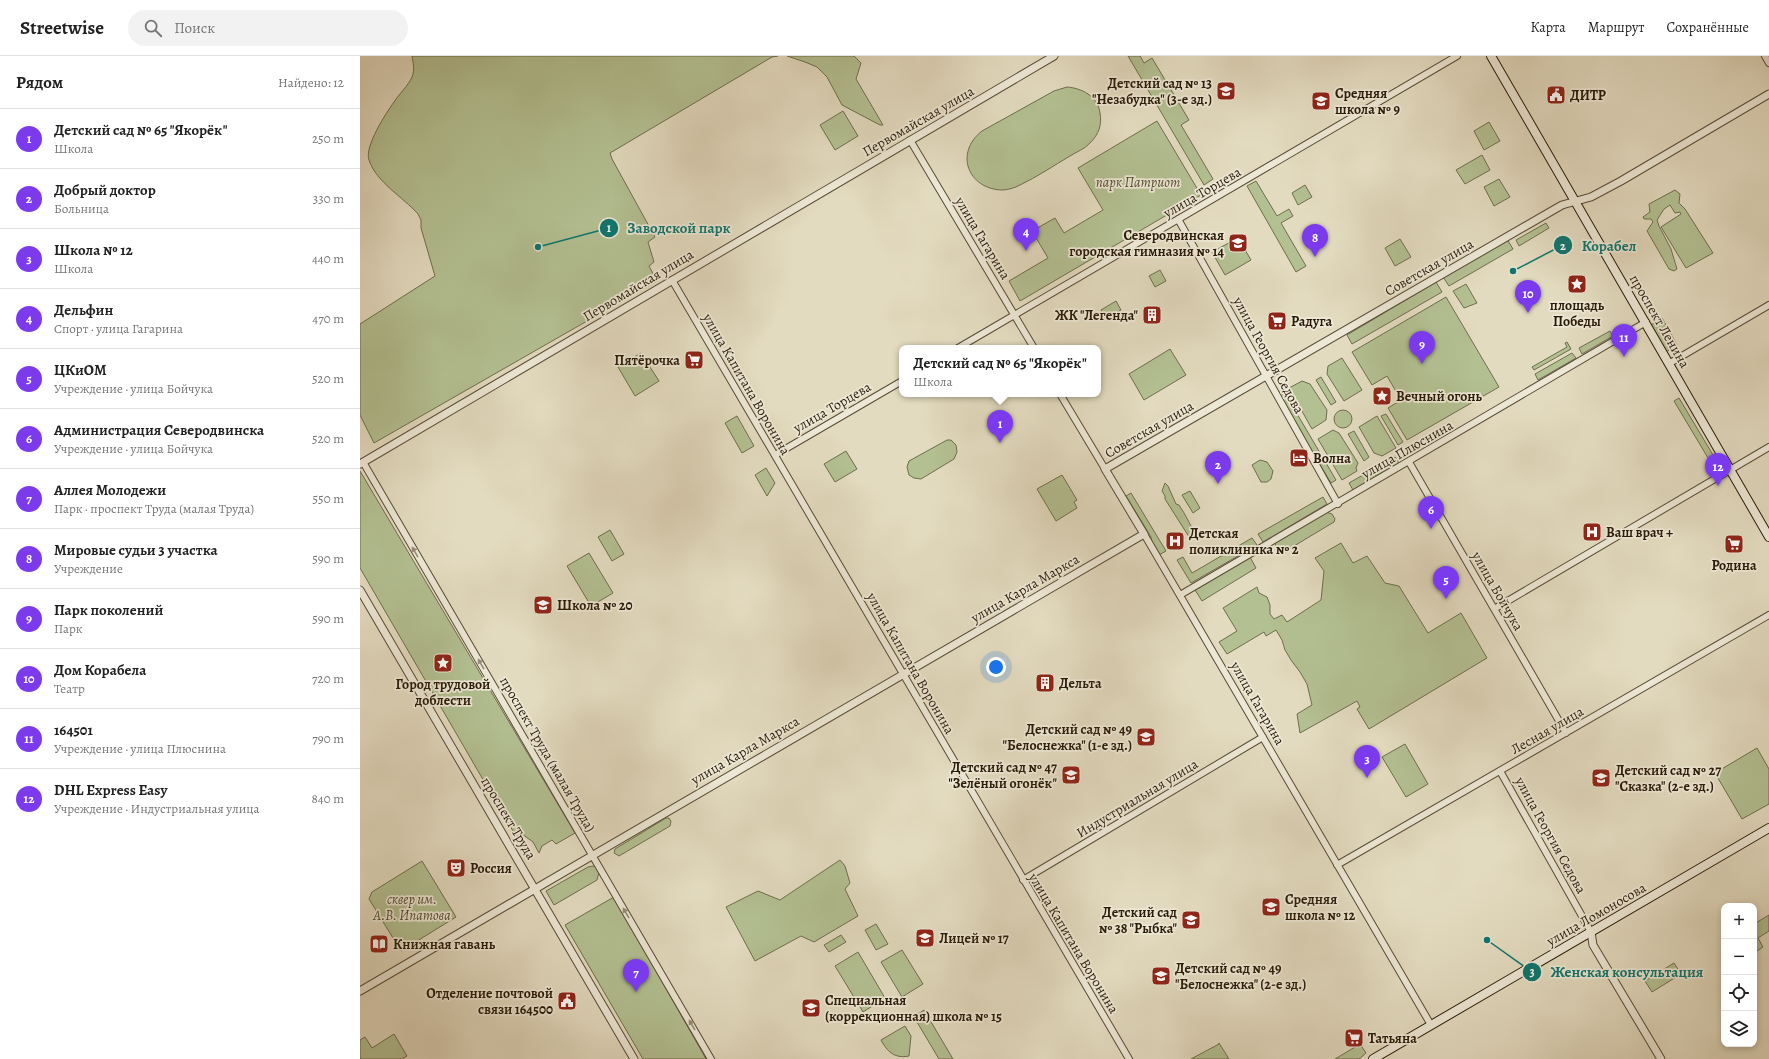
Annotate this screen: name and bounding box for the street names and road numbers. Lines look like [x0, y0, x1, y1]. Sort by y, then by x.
street label: Первомайская улица [859, 81, 978, 161]
street label: улица Торцева [1159, 162, 1245, 223]
street label: улица Гагарина [950, 192, 1015, 284]
street label: Советская улица [1381, 234, 1478, 301]
street label: Первомайская улица [579, 245, 698, 326]
street label: проспект Ленина [1625, 271, 1694, 372]
street label: улица Георгия Седова [1228, 293, 1309, 418]
street label: улица Капитана Воронина [698, 309, 795, 459]
street label: улица Торцева [789, 377, 875, 438]
street label: Советская улица [1101, 396, 1198, 463]
street label: улица Плюснина [1357, 415, 1457, 484]
street label: улица Бойчука [1467, 547, 1528, 635]
street label: улица Карла Маркса [967, 549, 1083, 628]
street label: улица Капитана Воронина [862, 588, 959, 738]
street label: улица Гагарина [1225, 657, 1289, 749]
street label: проспект Труда (малая Труда) [497, 673, 599, 835]
street label: Лесная улица [1507, 702, 1588, 759]
street label: улица Карла Маркса [687, 711, 803, 790]
street label: Индустриальная улица [1073, 754, 1202, 842]
street label: улица Георгия Седова [1510, 773, 1591, 898]
street label: проспект Труда [478, 774, 540, 862]
street label: улица Капитана Воронина [1024, 869, 1123, 1017]
street label: улица Ломоносова [1542, 878, 1650, 951]

